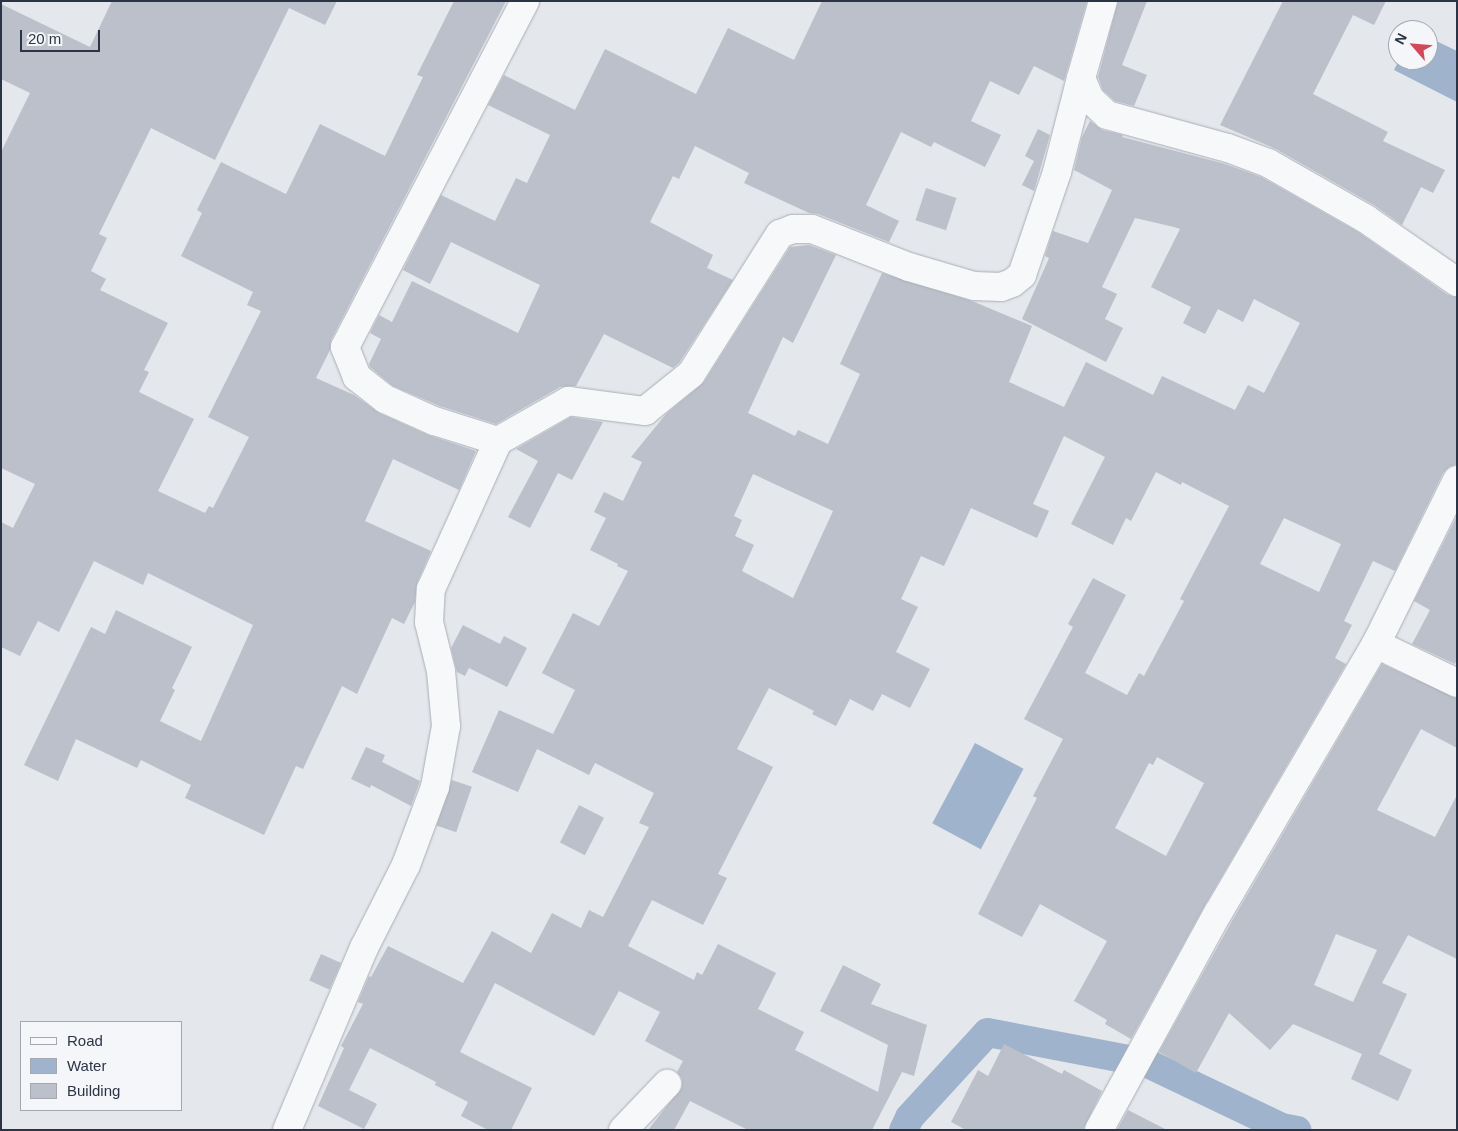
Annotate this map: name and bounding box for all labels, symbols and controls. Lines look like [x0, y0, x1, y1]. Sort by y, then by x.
scale bar [22, 20, 102, 52]
north arrow [1388, 20, 1438, 70]
text: 20 m [28, 30, 61, 47]
text: N [1391, 31, 1410, 47]
legend [20, 1021, 182, 1111]
text: Road [67, 1032, 103, 1049]
text: Water [67, 1057, 106, 1074]
text: Building [67, 1082, 120, 1099]

